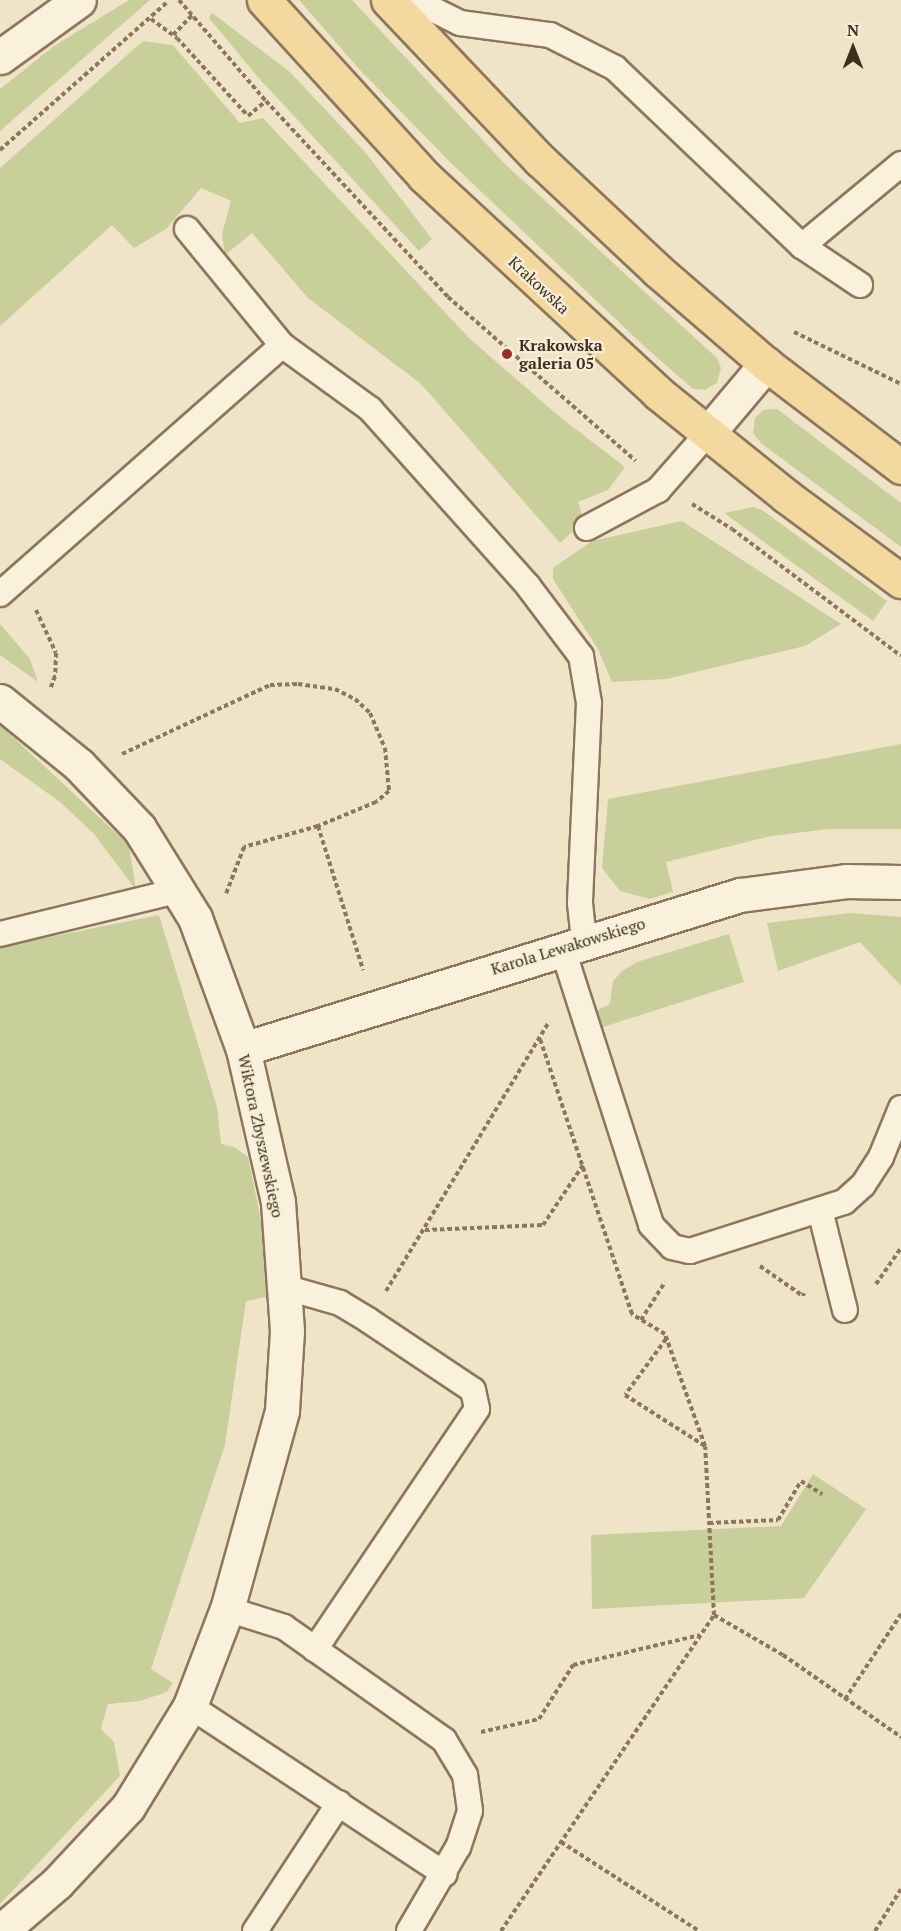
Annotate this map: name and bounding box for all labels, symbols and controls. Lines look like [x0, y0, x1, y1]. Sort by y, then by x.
north arrow [823, 18, 883, 78]
text: N [847, 19, 859, 41]
street label: Krakowska [505, 252, 573, 318]
place label: Krakowska galeria 05 [519, 335, 603, 373]
marker: Krakowska galeria 05 [500, 347, 514, 361]
street label: Karola Lewakowskiego [488, 913, 648, 979]
street label: Wiktora Zbyszewskiego [234, 1052, 288, 1220]

